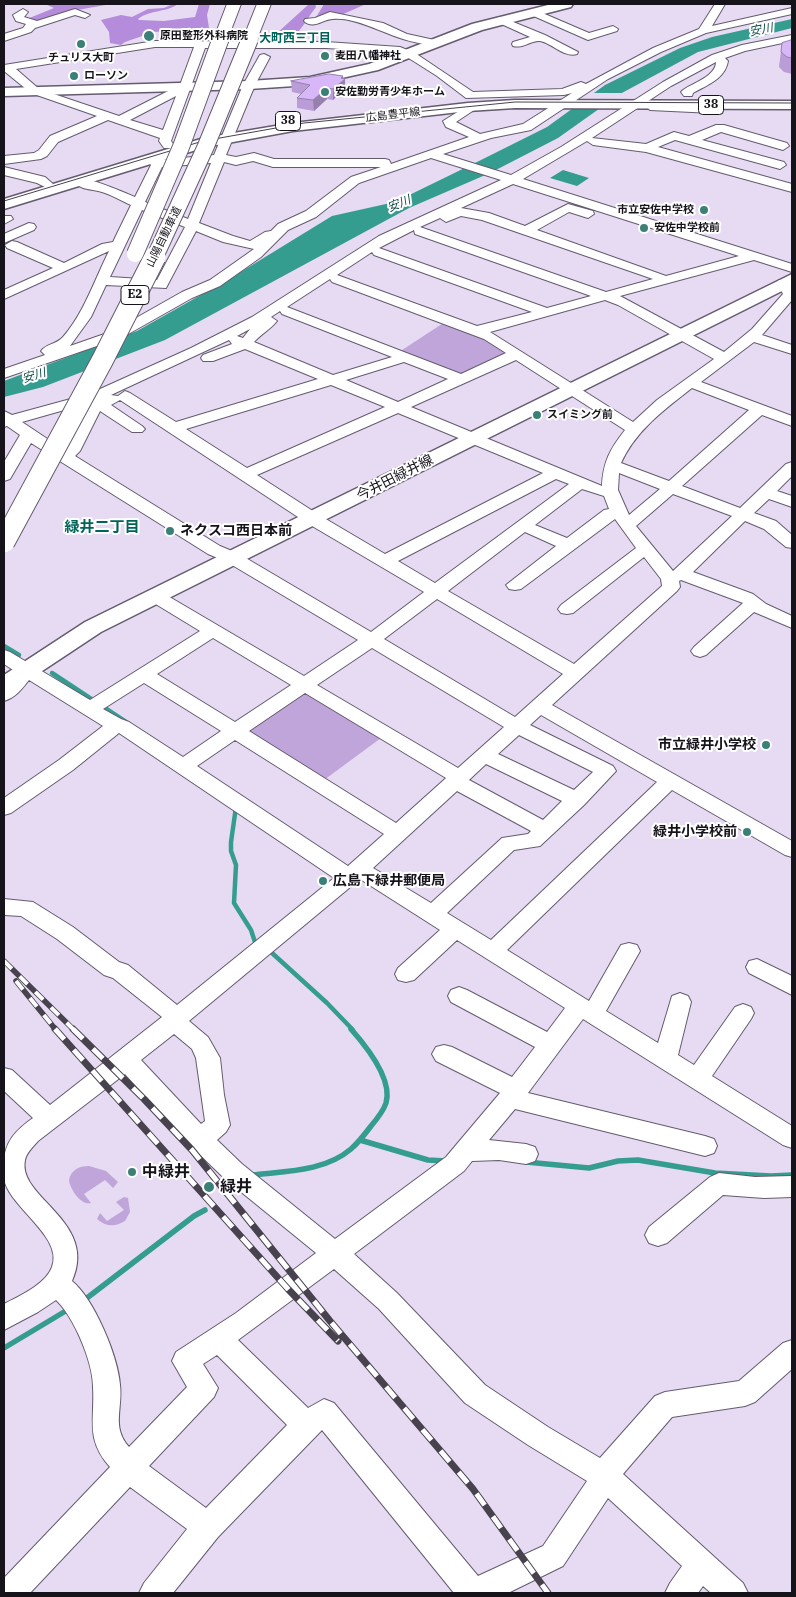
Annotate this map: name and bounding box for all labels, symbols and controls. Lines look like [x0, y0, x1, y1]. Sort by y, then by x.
water label: 安川 [748, 21, 774, 39]
marker: 原田整形外科病院 [142, 29, 156, 43]
place label: 原田整形外科病院 [160, 29, 248, 43]
district label: 大町西三丁目 [259, 32, 331, 46]
marker: チュリス大町 [75, 38, 87, 50]
place label: 麦田八幡神社 [335, 49, 401, 63]
marker: 麦田八幡神社 [319, 50, 331, 62]
place label: チュリス大町 [48, 51, 114, 65]
place label: ローソン [84, 69, 128, 83]
marker: ローソン [68, 70, 80, 82]
place label: 安佐勤労青少年ホーム [335, 85, 445, 99]
marker: 安佐勤労青少年ホーム [319, 86, 331, 98]
road number: 38 [698, 96, 724, 114]
street label: 広島豊平線 [365, 105, 421, 125]
road number: 38 [276, 112, 300, 130]
water label: 安川 [385, 193, 413, 215]
place label: 市立安佐中学校 [617, 203, 694, 217]
street label: 山陽自動車道 [144, 204, 184, 270]
marker: 市立安佐中学校 [698, 204, 710, 216]
place label: 安佐中学校前 [654, 221, 720, 235]
marker: 安佐中学校前 [638, 222, 650, 234]
road number: E2 [121, 286, 149, 304]
water label: 安川 [20, 366, 48, 386]
place label: スイミング前 [547, 408, 613, 422]
marker: スイミング前 [531, 409, 543, 421]
street label: 今井田緑井線 [354, 451, 436, 505]
district label: 緑井二丁目 [65, 519, 139, 537]
place label: ネクスコ西日本前 [180, 523, 292, 539]
marker: ネクスコ西日本前 [164, 525, 176, 537]
place label: 市立緑井小学校 [658, 737, 756, 753]
marker: 市立緑井小学校 [760, 739, 772, 751]
place label: 緑井小学校前 [653, 824, 737, 840]
marker: 緑井小学校前 [741, 826, 753, 838]
place label: 広島下緑井郵便局 [333, 873, 445, 889]
marker: 広島下緑井郵便局 [317, 875, 329, 887]
place label: 中緑井 [142, 1162, 190, 1182]
marker: 中緑井 [126, 1166, 138, 1178]
place label: 緑井 [220, 1177, 252, 1197]
marker: 緑井 [202, 1180, 216, 1194]

